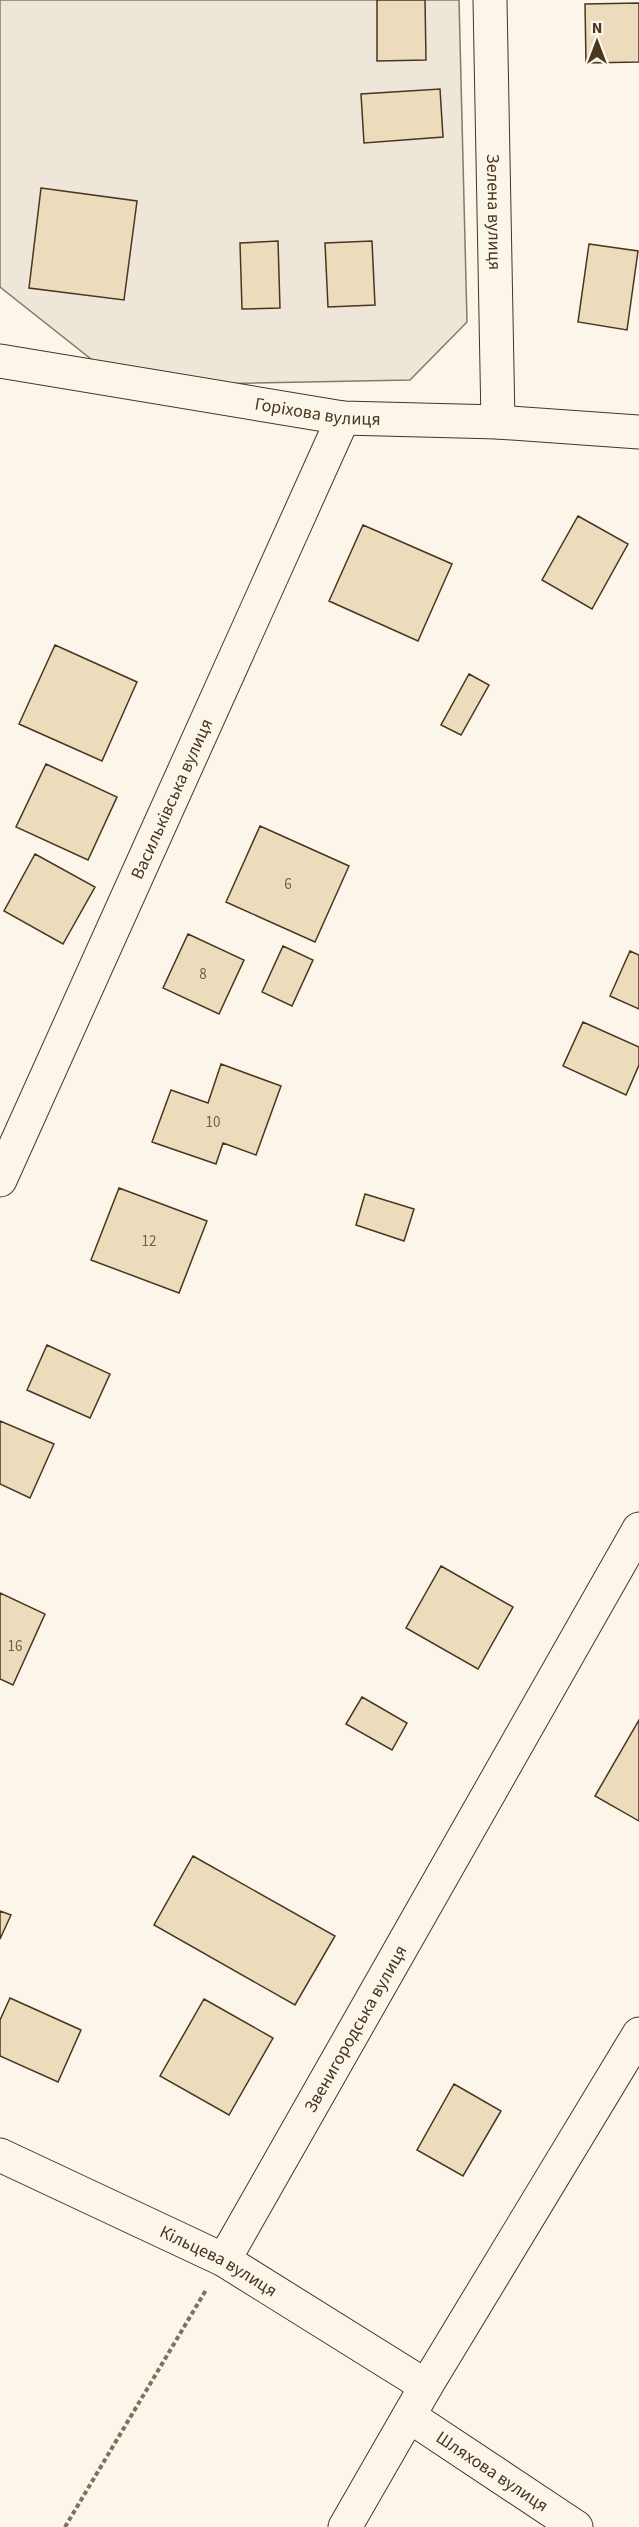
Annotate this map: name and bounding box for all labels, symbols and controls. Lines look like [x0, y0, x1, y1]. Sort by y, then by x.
north arrow [567, 12, 627, 72]
text: N [592, 17, 602, 39]
street label: Зелена вулиця [480, 153, 508, 270]
street label: Горіхова вулиця [253, 391, 381, 431]
street label: Васильківська вулиця [124, 714, 219, 883]
house number: 6 [284, 874, 292, 895]
house number: 8 [199, 964, 207, 985]
house number: 10 [206, 1112, 220, 1133]
house number: 12 [142, 1231, 156, 1252]
house number: 16 [8, 1636, 22, 1657]
street label: Звенигородська вулиця [298, 1940, 413, 2117]
street label: Кільцева вулиця [156, 2219, 282, 2303]
street label: Шляхова вулиця [431, 2425, 553, 2518]

